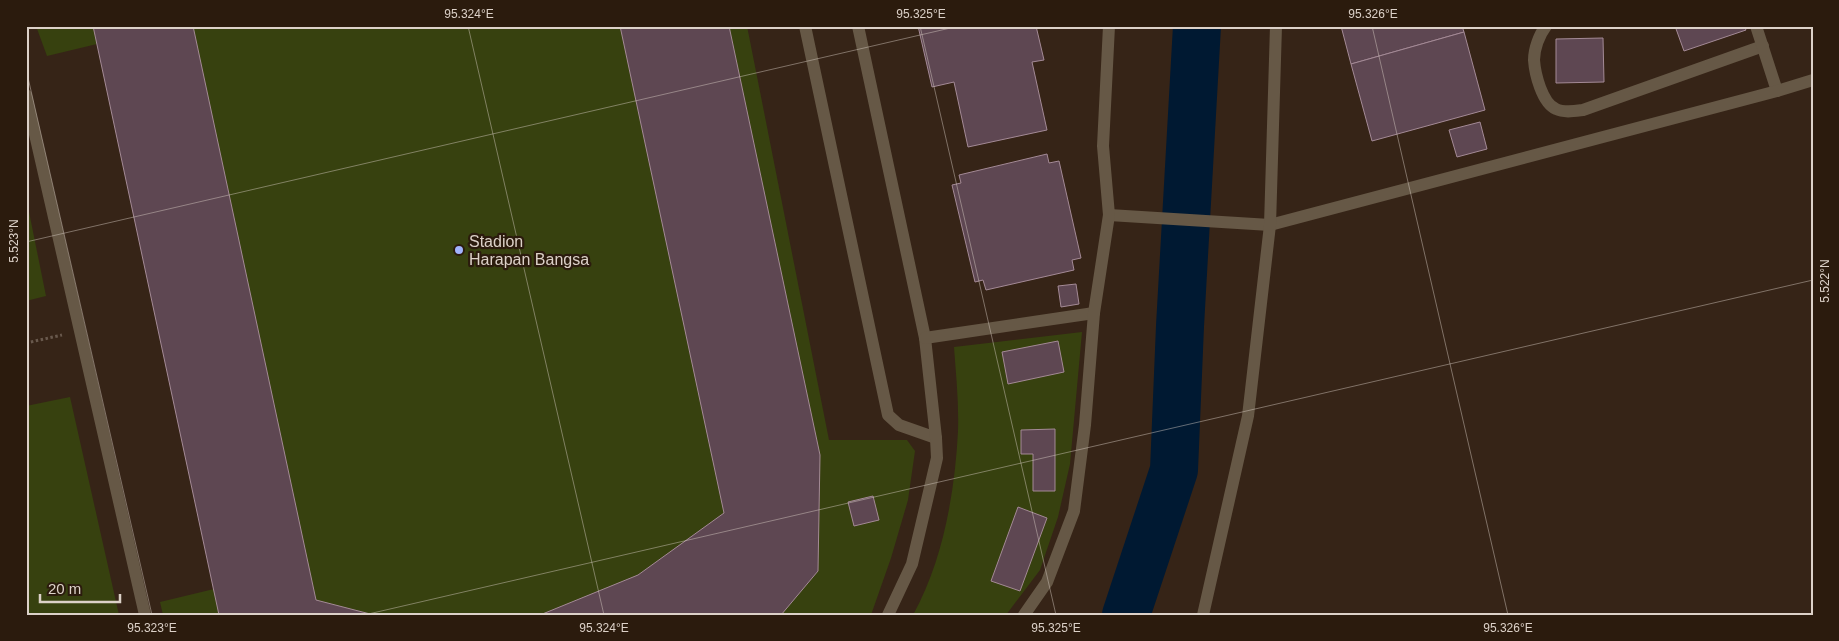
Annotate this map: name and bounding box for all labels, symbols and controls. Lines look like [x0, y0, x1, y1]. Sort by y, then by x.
text: 95.324°E [444, 7, 494, 21]
text: 95.325°E [896, 7, 946, 21]
text: 95.326°E [1348, 7, 1398, 21]
text: 5.523°N [7, 219, 21, 263]
place label: Stadion Harapan Bangsa [469, 233, 589, 268]
marker: Stadion Harapan Bangsa [453, 244, 465, 256]
text: 5.522°N [1818, 259, 1832, 303]
scale bar [40, 571, 120, 603]
text: 20 m [48, 580, 81, 597]
text: 95.323°E [127, 621, 177, 635]
text: 95.324°E [579, 621, 629, 635]
text: 95.325°E [1031, 621, 1081, 635]
text: 95.326°E [1483, 621, 1533, 635]

